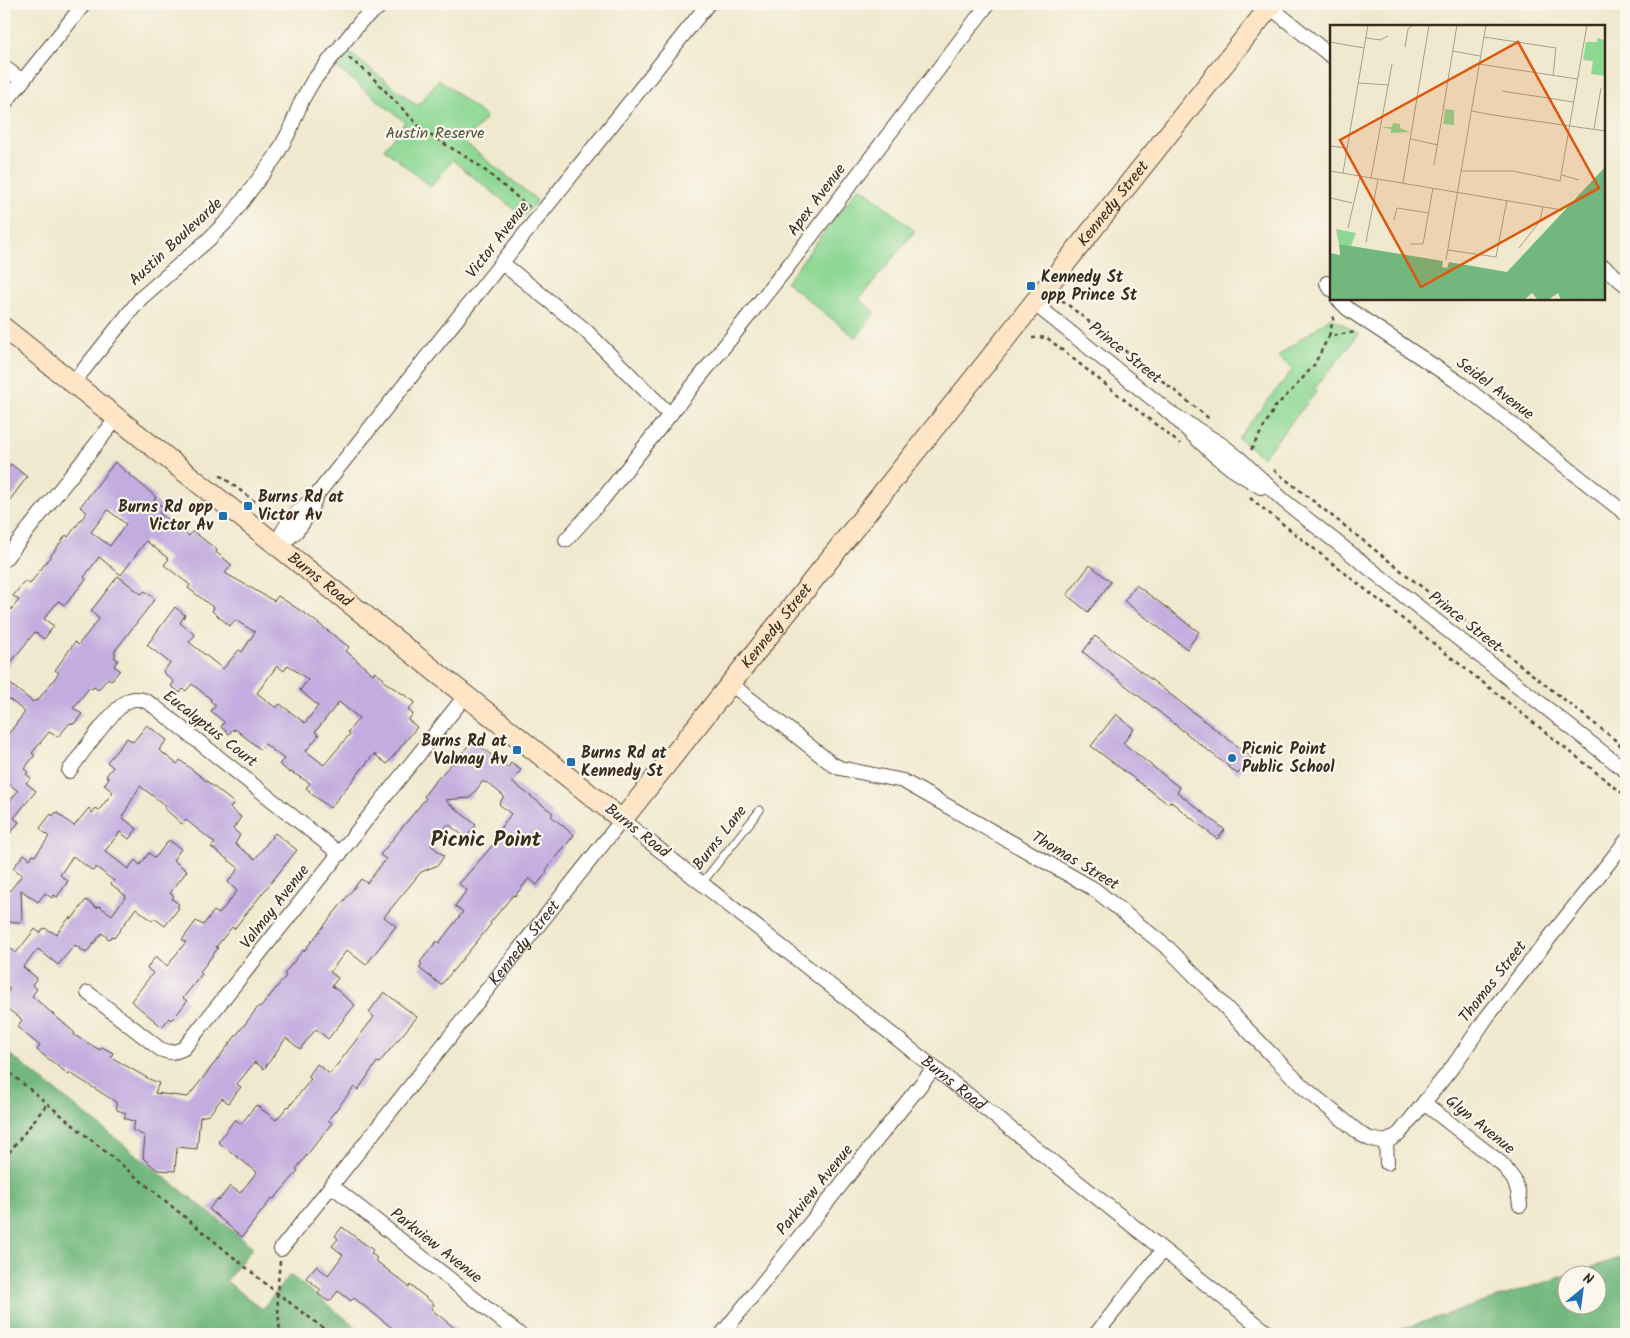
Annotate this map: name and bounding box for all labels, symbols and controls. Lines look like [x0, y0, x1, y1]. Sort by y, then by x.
inset map [1330, 25, 1605, 300]
park label: Austin Reserve [386, 121, 485, 146]
street label: Kennedy Street [1071, 155, 1156, 252]
street label: Apex Avenue [781, 159, 853, 241]
street label: Austin Boulevarde [124, 192, 228, 292]
street label: Victor Avenue [460, 196, 536, 284]
place label: Kennedy St opp Prince St [1041, 265, 1138, 308]
marker: Kennedy St opp Prince St [1025, 280, 1037, 292]
street label: Prince Street [1083, 316, 1168, 391]
street label: Seidel Avenue [1451, 351, 1539, 427]
place label: Burns Rd at Victor Av [258, 485, 345, 528]
place label: Burns Rd opp Victor Av [118, 495, 214, 538]
marker: Burns Rd at Victor Av [242, 500, 254, 512]
marker: Burns Rd opp Victor Av [217, 510, 229, 522]
street label: Burns Road [282, 546, 359, 614]
street label: Kennedy Street [735, 577, 819, 674]
street label: Prince Street [1423, 585, 1508, 659]
street label: Eucalyptus Court [157, 684, 263, 774]
place label: Burns Rd at Valmay Av [421, 729, 508, 772]
place label: Picnic Point Public School [1242, 737, 1335, 780]
place label: Burns Rd at Kennedy St [581, 741, 668, 784]
marker: Burns Rd at Valmay Av [511, 744, 523, 756]
marker: Picnic Point Public School [1226, 752, 1238, 764]
marker: Burns Rd at Kennedy St [565, 756, 577, 768]
street label: Burns Road [599, 797, 676, 865]
street label: Burns Lane [686, 800, 754, 876]
district label: Picnic Point [431, 824, 542, 857]
street label: Thomas Street [1026, 825, 1124, 897]
street label: Valmay Avenue [234, 859, 316, 955]
street label: Kennedy Street [482, 894, 567, 991]
street label: Thomas Street [1453, 935, 1534, 1028]
street label: Burns Road [915, 1049, 992, 1118]
street label: Glyn Avenue [1440, 1089, 1520, 1161]
street label: Parkview Avenue [770, 1139, 860, 1241]
street label: Parkview Avenue [385, 1202, 487, 1290]
north arrow [1558, 1266, 1608, 1316]
text: N [1579, 1268, 1597, 1291]

